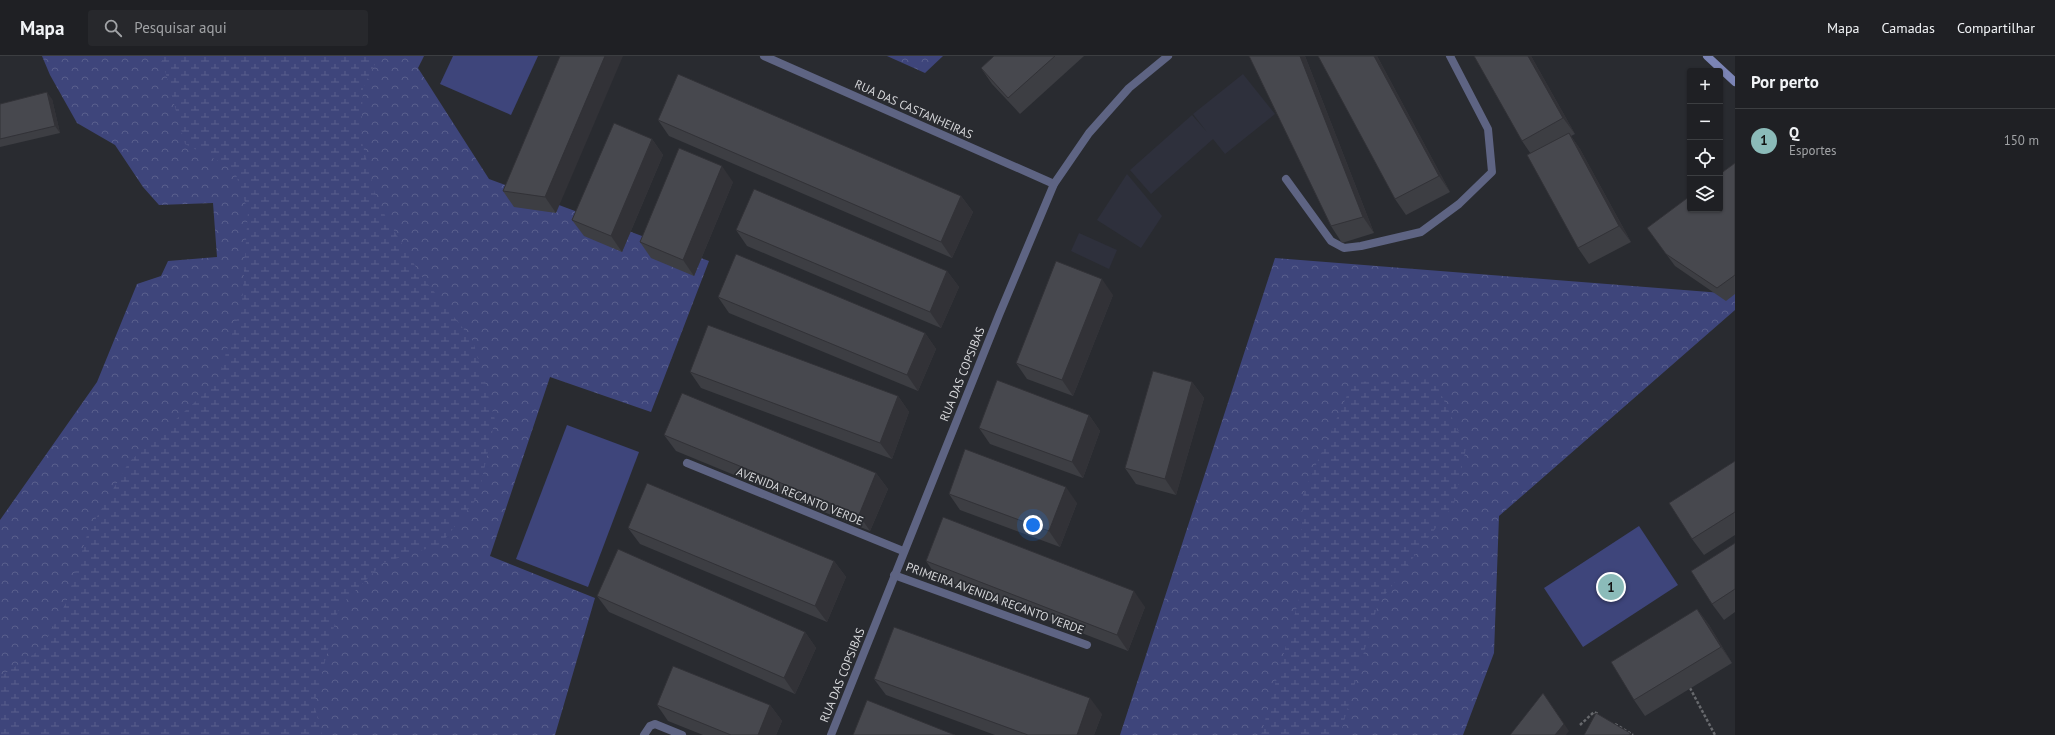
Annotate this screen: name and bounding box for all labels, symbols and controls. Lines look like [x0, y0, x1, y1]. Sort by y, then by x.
search box [88, 10, 368, 46]
text: Mapa [20, 16, 64, 40]
icon: search [102, 17, 124, 39]
text: Pesquisar aqui [134, 18, 227, 37]
text: Mapa [1827, 19, 1860, 37]
text: Camadas [1882, 19, 1935, 37]
text: Compartilhar [1957, 19, 2035, 37]
map controls [1687, 68, 1723, 212]
button: + [1687, 68, 1723, 104]
text: Por perto [1751, 71, 1819, 93]
street label: RUA DAS CASTANHEIRAS [853, 76, 975, 142]
button: − [1687, 104, 1723, 140]
text: Q [1789, 123, 1799, 142]
text: 1 [1760, 132, 1768, 149]
text: 150 m [2004, 132, 2039, 149]
button: locate [1687, 140, 1723, 176]
text: Esportes [1789, 142, 1837, 159]
button: layers [1687, 176, 1723, 212]
street label: RUA DAS COPSIBAS [936, 325, 988, 423]
street label: AVENIDA RECANTO VERDE [734, 464, 866, 528]
your location [1023, 515, 1043, 535]
street label: PRIMEIRA AVENIDA RECANTO VERDE [904, 559, 1086, 637]
pin: 1 [1598, 572, 1624, 602]
street label: RUA DAS COPSIBAS [816, 626, 868, 724]

